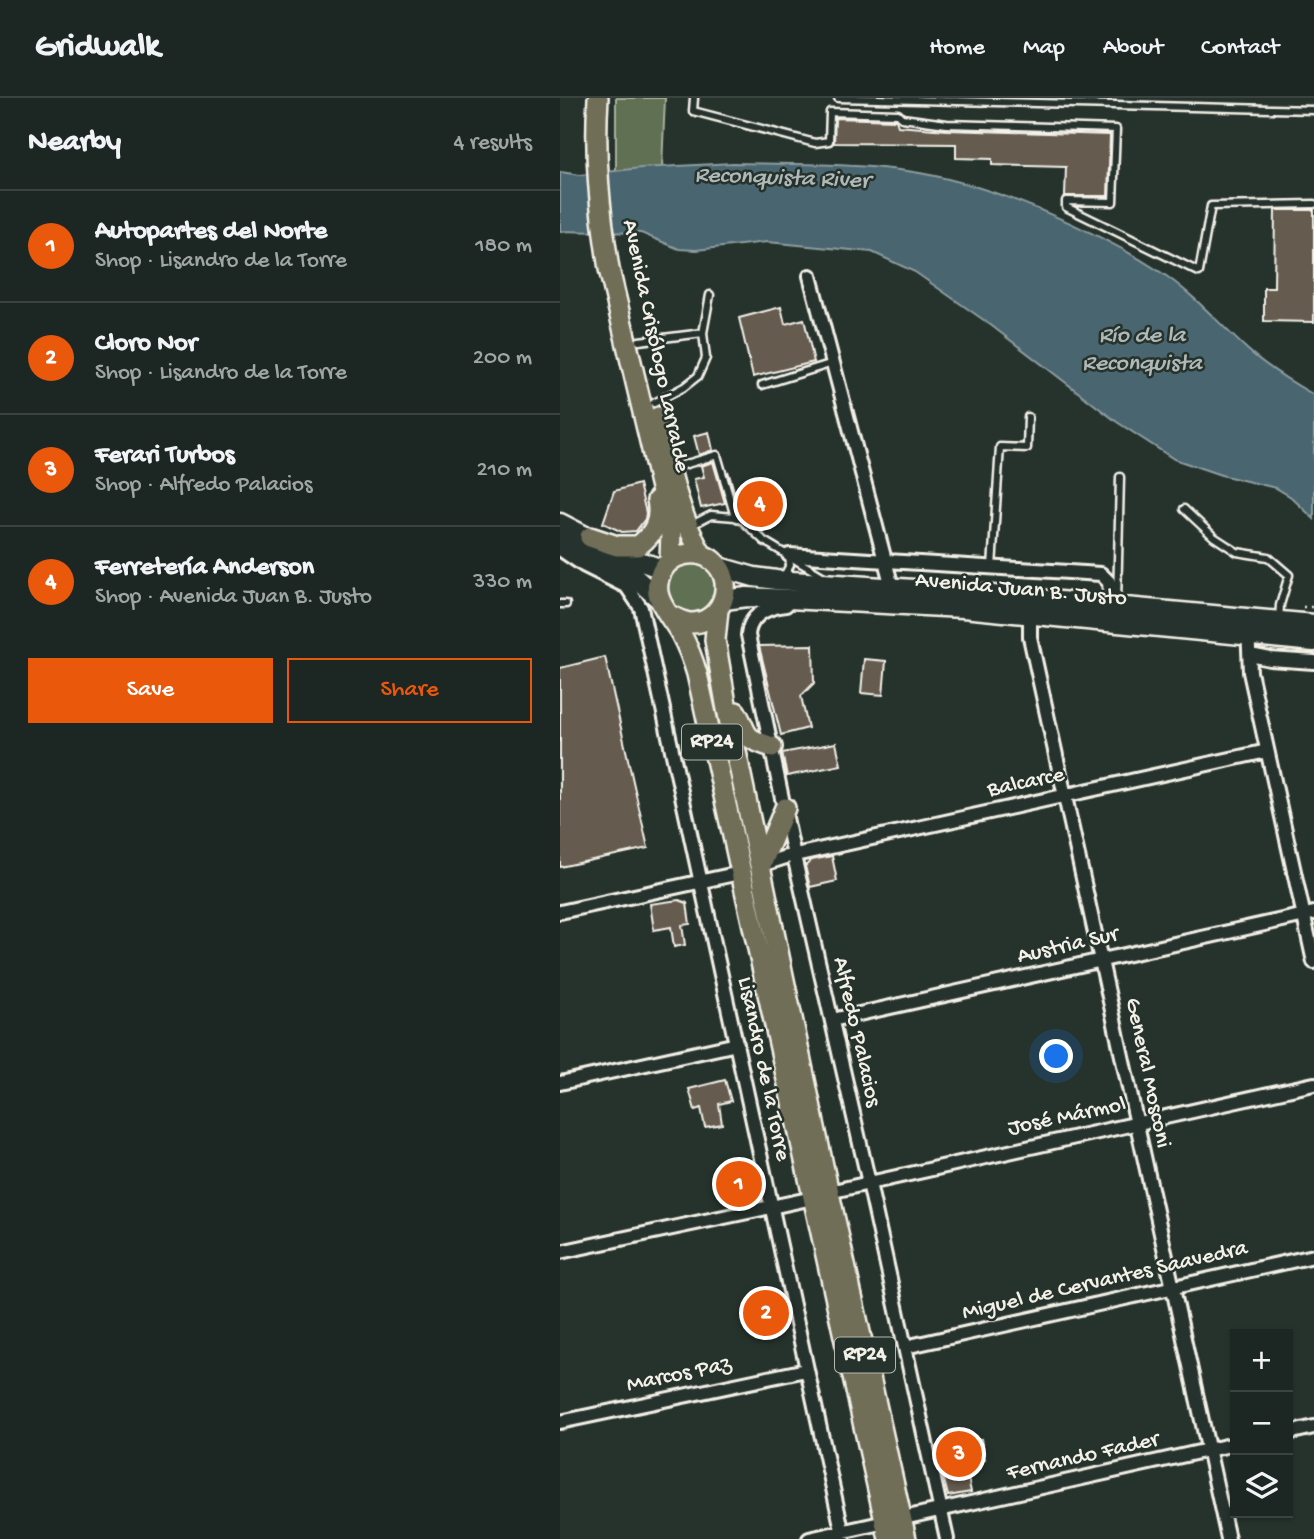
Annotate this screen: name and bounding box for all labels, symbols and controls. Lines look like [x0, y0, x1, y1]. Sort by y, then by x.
text: Gridwalk [35, 29, 160, 67]
text: Home [929, 34, 985, 63]
text: Map [1023, 34, 1065, 63]
text: About [1103, 34, 1163, 63]
text: Contact [1201, 34, 1279, 63]
text: Nearby [28, 126, 121, 161]
text: 4 results [453, 130, 532, 157]
water label: Reconquista River [694, 161, 874, 197]
text: Autopartes del Norte [95, 217, 327, 248]
street label: Avenida Crisólogo Larralde [615, 217, 695, 476]
text: 1 [46, 233, 56, 260]
text: 180 m [475, 233, 532, 260]
text: Shop · Lisandro de la Torre [95, 248, 347, 275]
water label: Río de la Reconquista [1082, 322, 1204, 379]
text: Cloro Nor [95, 329, 197, 360]
text: 2 [45, 345, 57, 372]
text: 200 m [473, 345, 532, 372]
text: Shop · Lisandro de la Torre [95, 360, 347, 387]
text: Ferari Turbos [95, 441, 235, 472]
text: 3 [45, 457, 57, 484]
text: 210 m [477, 457, 532, 484]
text: Shop · Alfredo Palacios [95, 472, 312, 499]
pin: 4 [737, 478, 783, 530]
text: Ferretería Anderson [95, 553, 314, 584]
street label: Avenida Juan B. Justo [914, 567, 1128, 613]
text: 4 [46, 569, 56, 596]
text: 330 m [473, 569, 532, 596]
text: Shop · Avenida Juan B. Justo [95, 584, 372, 611]
button: Save [28, 658, 273, 723]
button: Share [287, 658, 532, 723]
road number: RP24 [682, 724, 742, 760]
street label: Balcarce [984, 761, 1068, 805]
street label: Austria Sur [1015, 921, 1123, 971]
street label: Alfredo Palacios [826, 954, 886, 1110]
street label: Lisandro de la Torre [730, 974, 796, 1165]
street label: General Mosconi [1118, 996, 1176, 1150]
your location [1039, 1039, 1073, 1073]
street label: José Mármol [1005, 1091, 1129, 1143]
pin: 1 [716, 1158, 762, 1210]
street label: Miguel de Cervantes Saavedra [960, 1235, 1252, 1327]
pin: 2 [743, 1287, 789, 1339]
map controls [1230, 1329, 1293, 1518]
button: + [1230, 1329, 1293, 1392]
road number: RP24 [835, 1338, 895, 1372]
street label: Marcos Paz [624, 1351, 735, 1399]
button: − [1230, 1392, 1293, 1455]
street label: Fernando Fader [1003, 1426, 1164, 1488]
pin: 3 [936, 1428, 982, 1480]
button: layers [1230, 1455, 1293, 1518]

